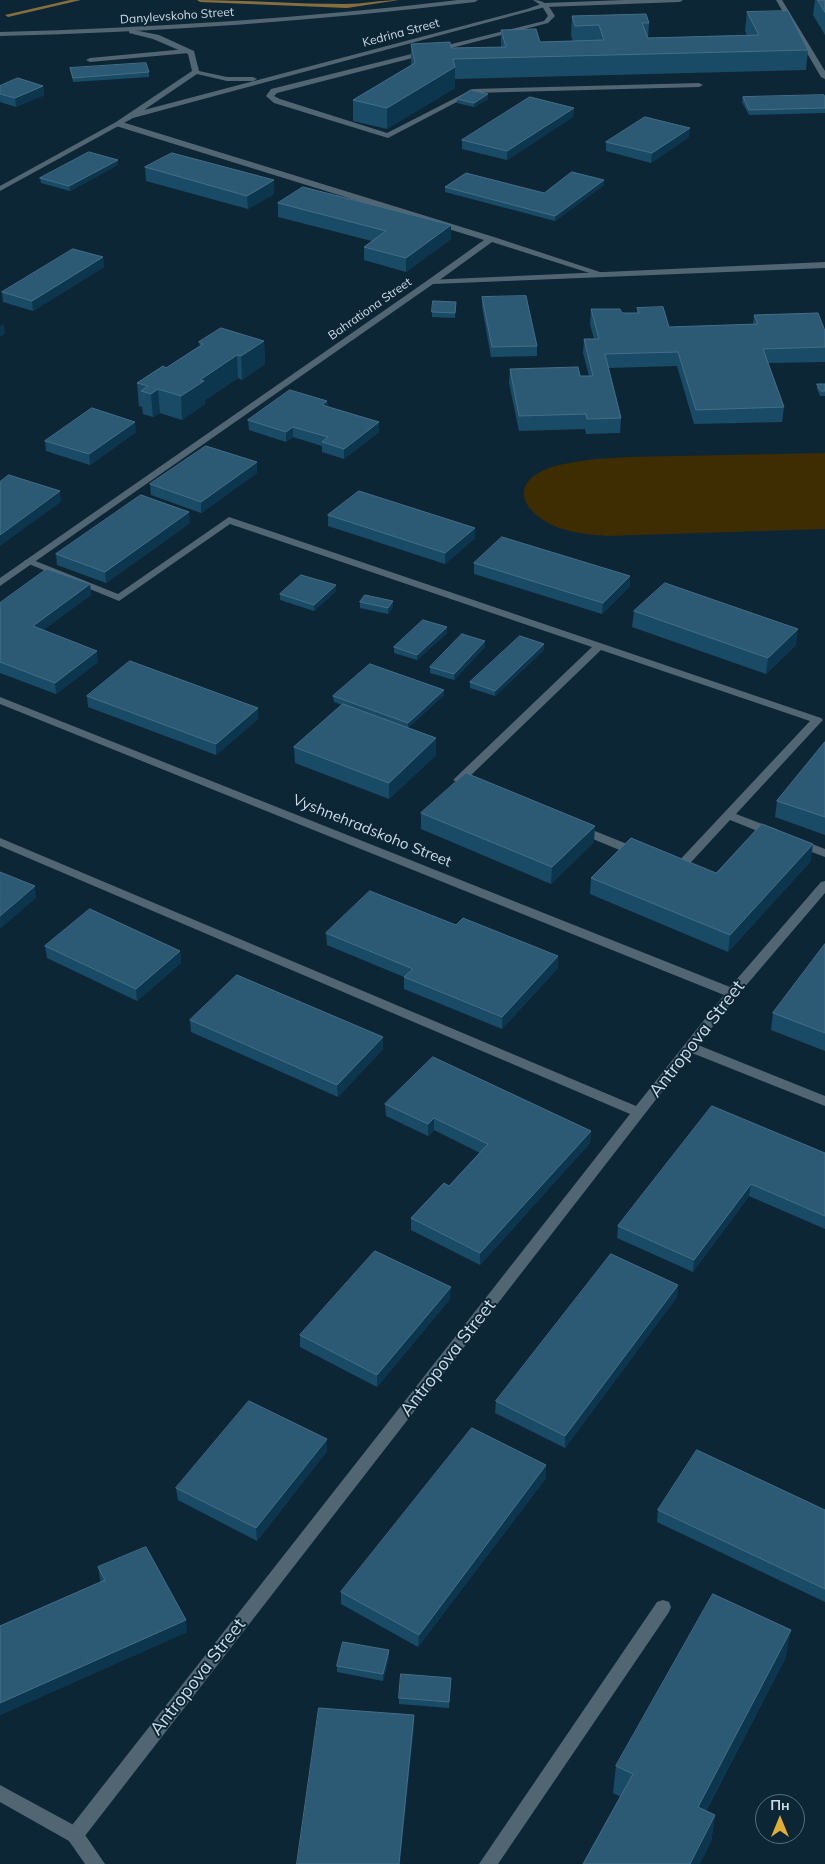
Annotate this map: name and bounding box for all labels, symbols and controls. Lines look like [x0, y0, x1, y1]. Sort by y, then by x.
street label: Danylevskoho Street [120, 5, 234, 27]
street label: Kedrina Street [361, 16, 441, 50]
street label: Bahrationa Street [326, 275, 414, 343]
street label: Vyshnehradskoho Street [290, 791, 454, 871]
street label: Antropova Street [645, 976, 749, 1102]
street label: Antropova Street [396, 1295, 500, 1421]
street label: Antropova Street [146, 1614, 250, 1740]
north arrow [755, 1794, 805, 1844]
text: Пн [770, 1796, 790, 1814]

